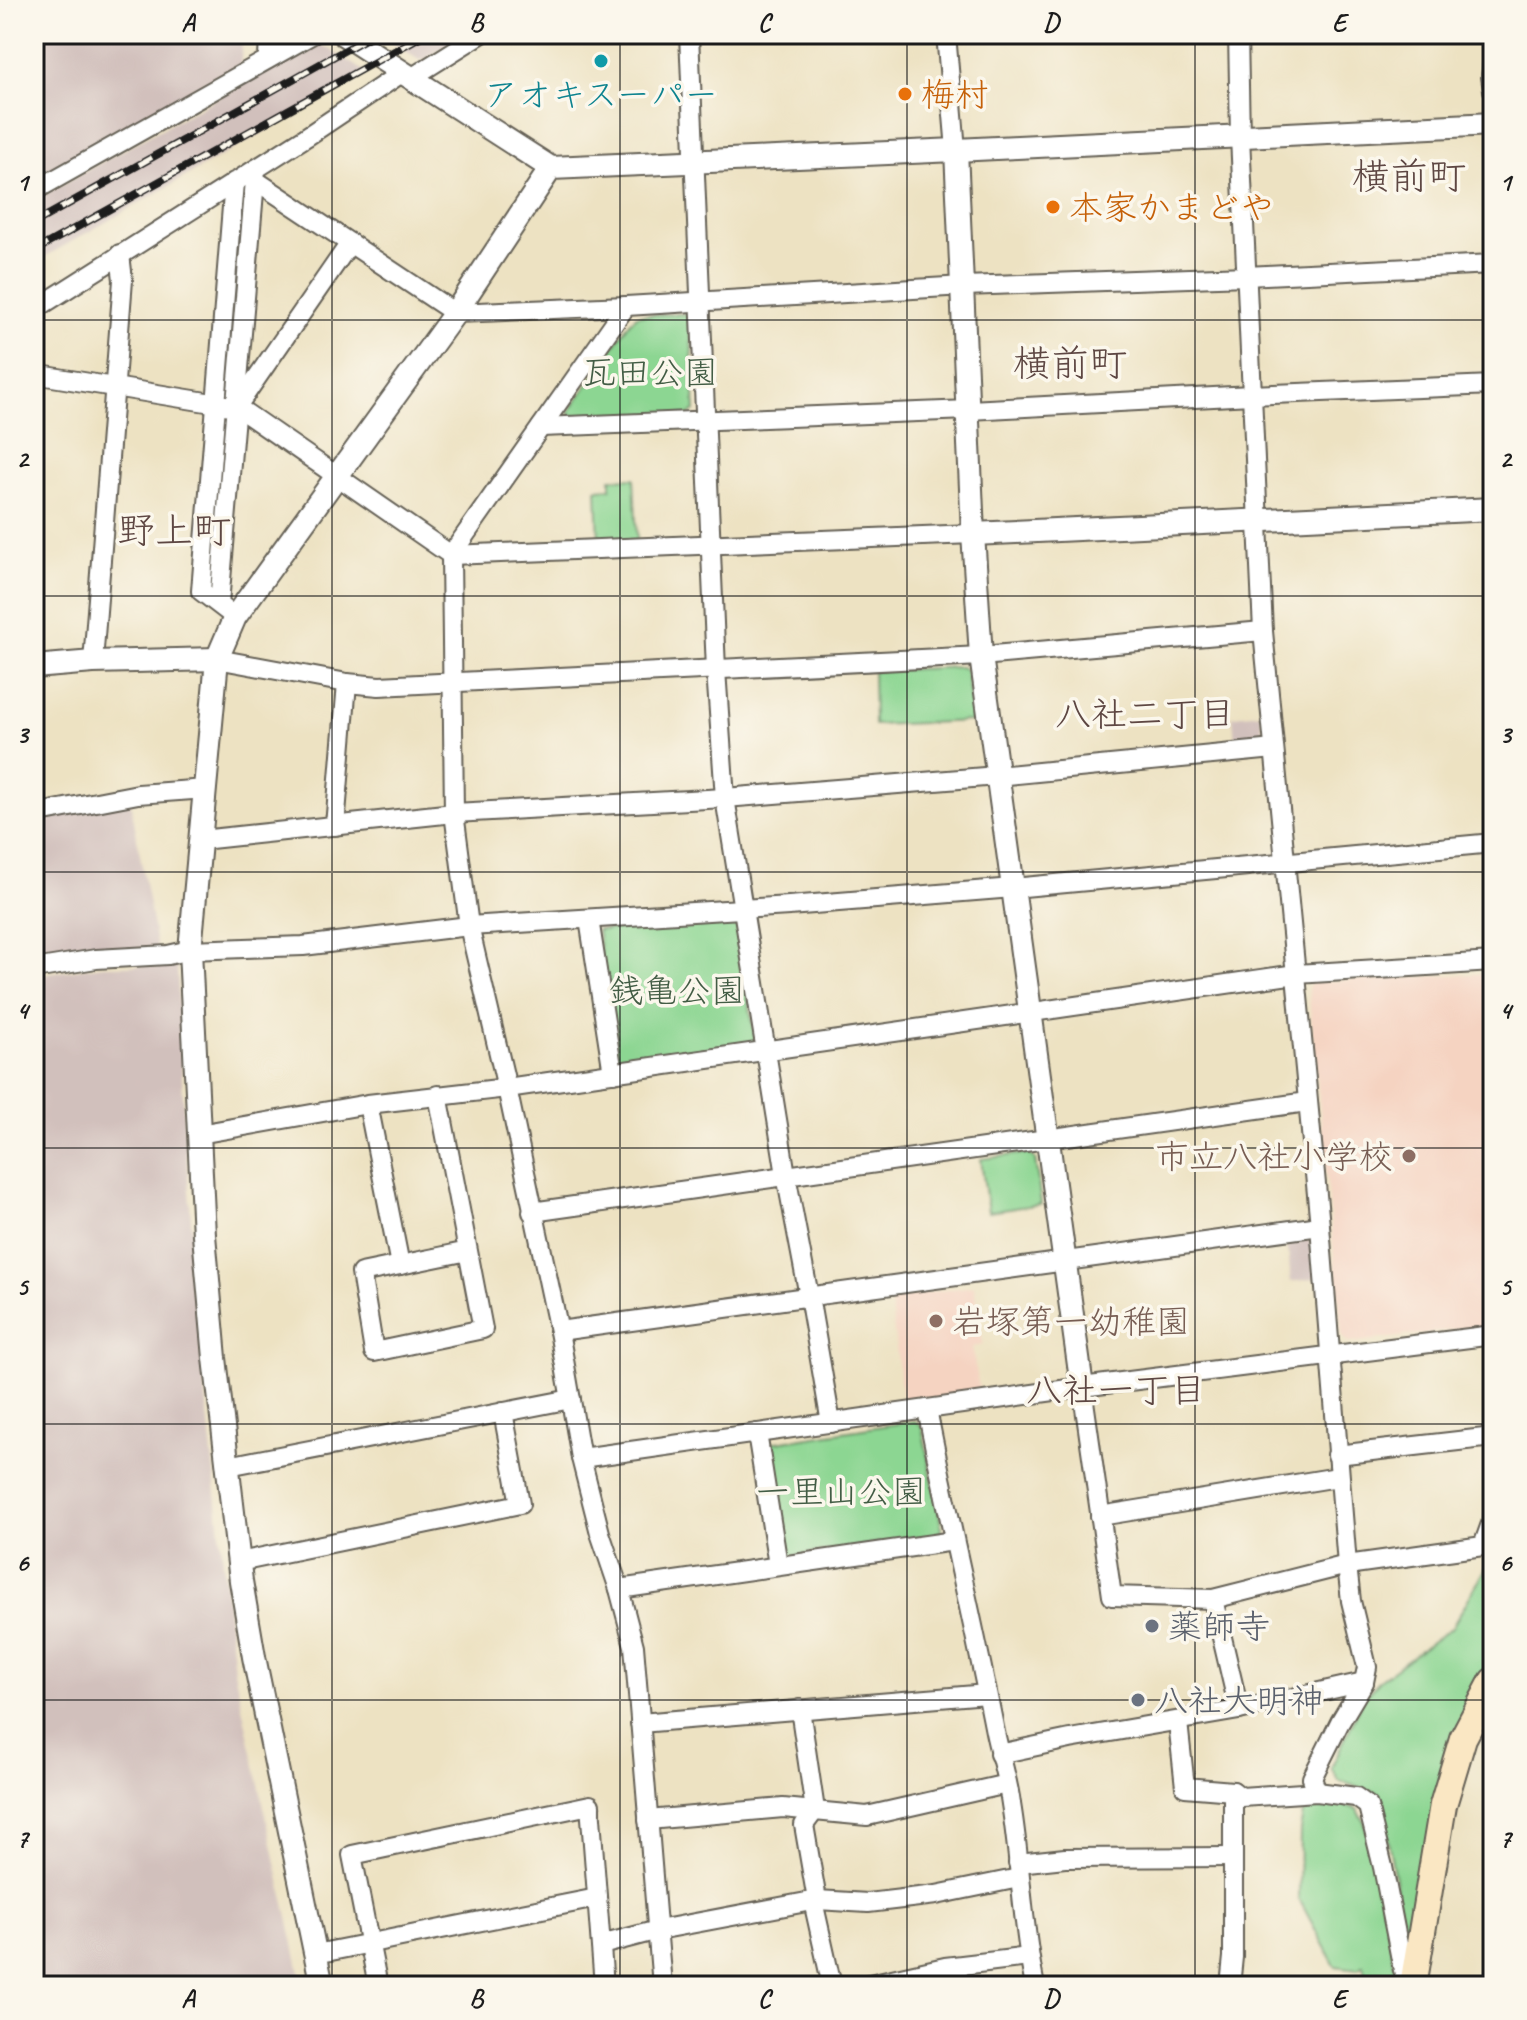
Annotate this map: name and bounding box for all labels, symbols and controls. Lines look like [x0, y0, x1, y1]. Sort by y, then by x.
text: A [181, 6, 196, 39]
text: B [469, 6, 485, 39]
text: C [758, 6, 774, 39]
text: D [1043, 6, 1061, 39]
text: E [1332, 6, 1350, 39]
marker: アオキスーパー [592, 52, 610, 70]
place label: アオキスーパー [484, 73, 718, 116]
place label: 梅村 [921, 73, 989, 116]
marker: 梅村 [896, 85, 914, 103]
district label: 横前町 [1352, 153, 1466, 200]
text: 1 [16, 166, 31, 199]
text: 1 [1499, 166, 1514, 199]
place label: 本家かまどや [1069, 186, 1274, 229]
marker: 本家かまどや [1044, 198, 1062, 216]
district label: 横前町 [1013, 340, 1127, 387]
park label: 瓦田公園 [582, 351, 718, 394]
text: 2 [16, 442, 30, 475]
text: 2 [1499, 442, 1513, 475]
district label: 野上町 [117, 507, 231, 554]
district label: 八社二丁目 [1055, 691, 1235, 737]
text: 3 [16, 718, 30, 751]
text: 3 [1499, 718, 1513, 751]
park label: 銭亀公園 [609, 969, 745, 1012]
text: 4 [16, 994, 31, 1027]
text: 4 [1499, 994, 1514, 1027]
place label: 市立八社小学校 [1155, 1135, 1393, 1178]
marker: 市立八社小学校 [1400, 1147, 1418, 1165]
text: 5 [16, 1270, 30, 1303]
text: 5 [1499, 1270, 1513, 1303]
place label: 岩塚第一幼稚園 [952, 1300, 1190, 1343]
marker: 岩塚第一幼稚園 [927, 1312, 945, 1330]
district label: 八社一丁目 [1026, 1367, 1206, 1413]
park label: 一里山公園 [756, 1470, 926, 1513]
text: 6 [16, 1546, 30, 1579]
text: 6 [1499, 1546, 1513, 1579]
place label: 薬師寺 [1168, 1605, 1270, 1648]
marker: 薬師寺 [1143, 1617, 1161, 1635]
place label: 八社大明神 [1154, 1679, 1324, 1722]
marker: 八社大明神 [1129, 1691, 1147, 1709]
text: 7 [16, 1822, 30, 1855]
text: 7 [1499, 1822, 1513, 1855]
text: A [181, 1982, 196, 2015]
text: B [469, 1982, 485, 2015]
text: C [758, 1982, 774, 2015]
text: D [1043, 1982, 1061, 2015]
text: E [1332, 1982, 1350, 2015]

